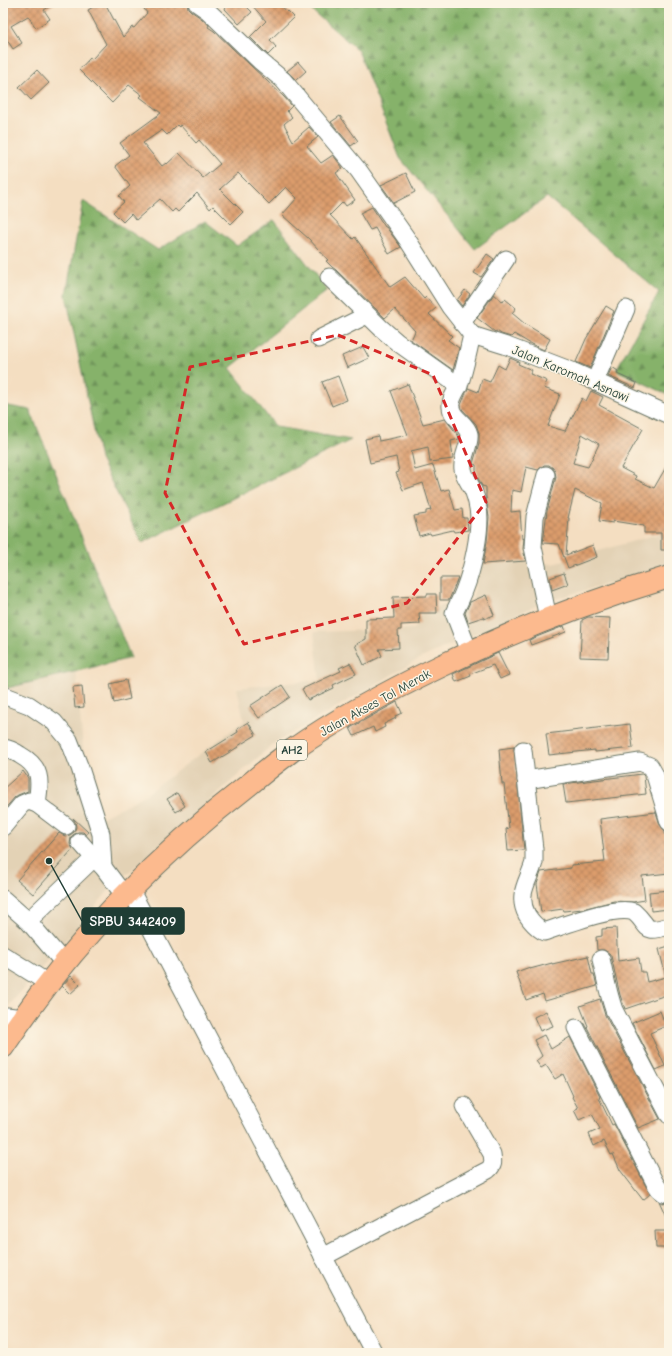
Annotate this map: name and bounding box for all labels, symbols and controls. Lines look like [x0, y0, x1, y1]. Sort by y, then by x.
street label: Jalan Karomah Asnawi [510, 342, 632, 405]
street label: Jalan Akses Tol Merak [317, 665, 434, 739]
road number: AH2 [277, 740, 307, 760]
callout: SPBU 3442409 [82, 908, 184, 934]
text: SPBU 3442409 [90, 913, 176, 930]

